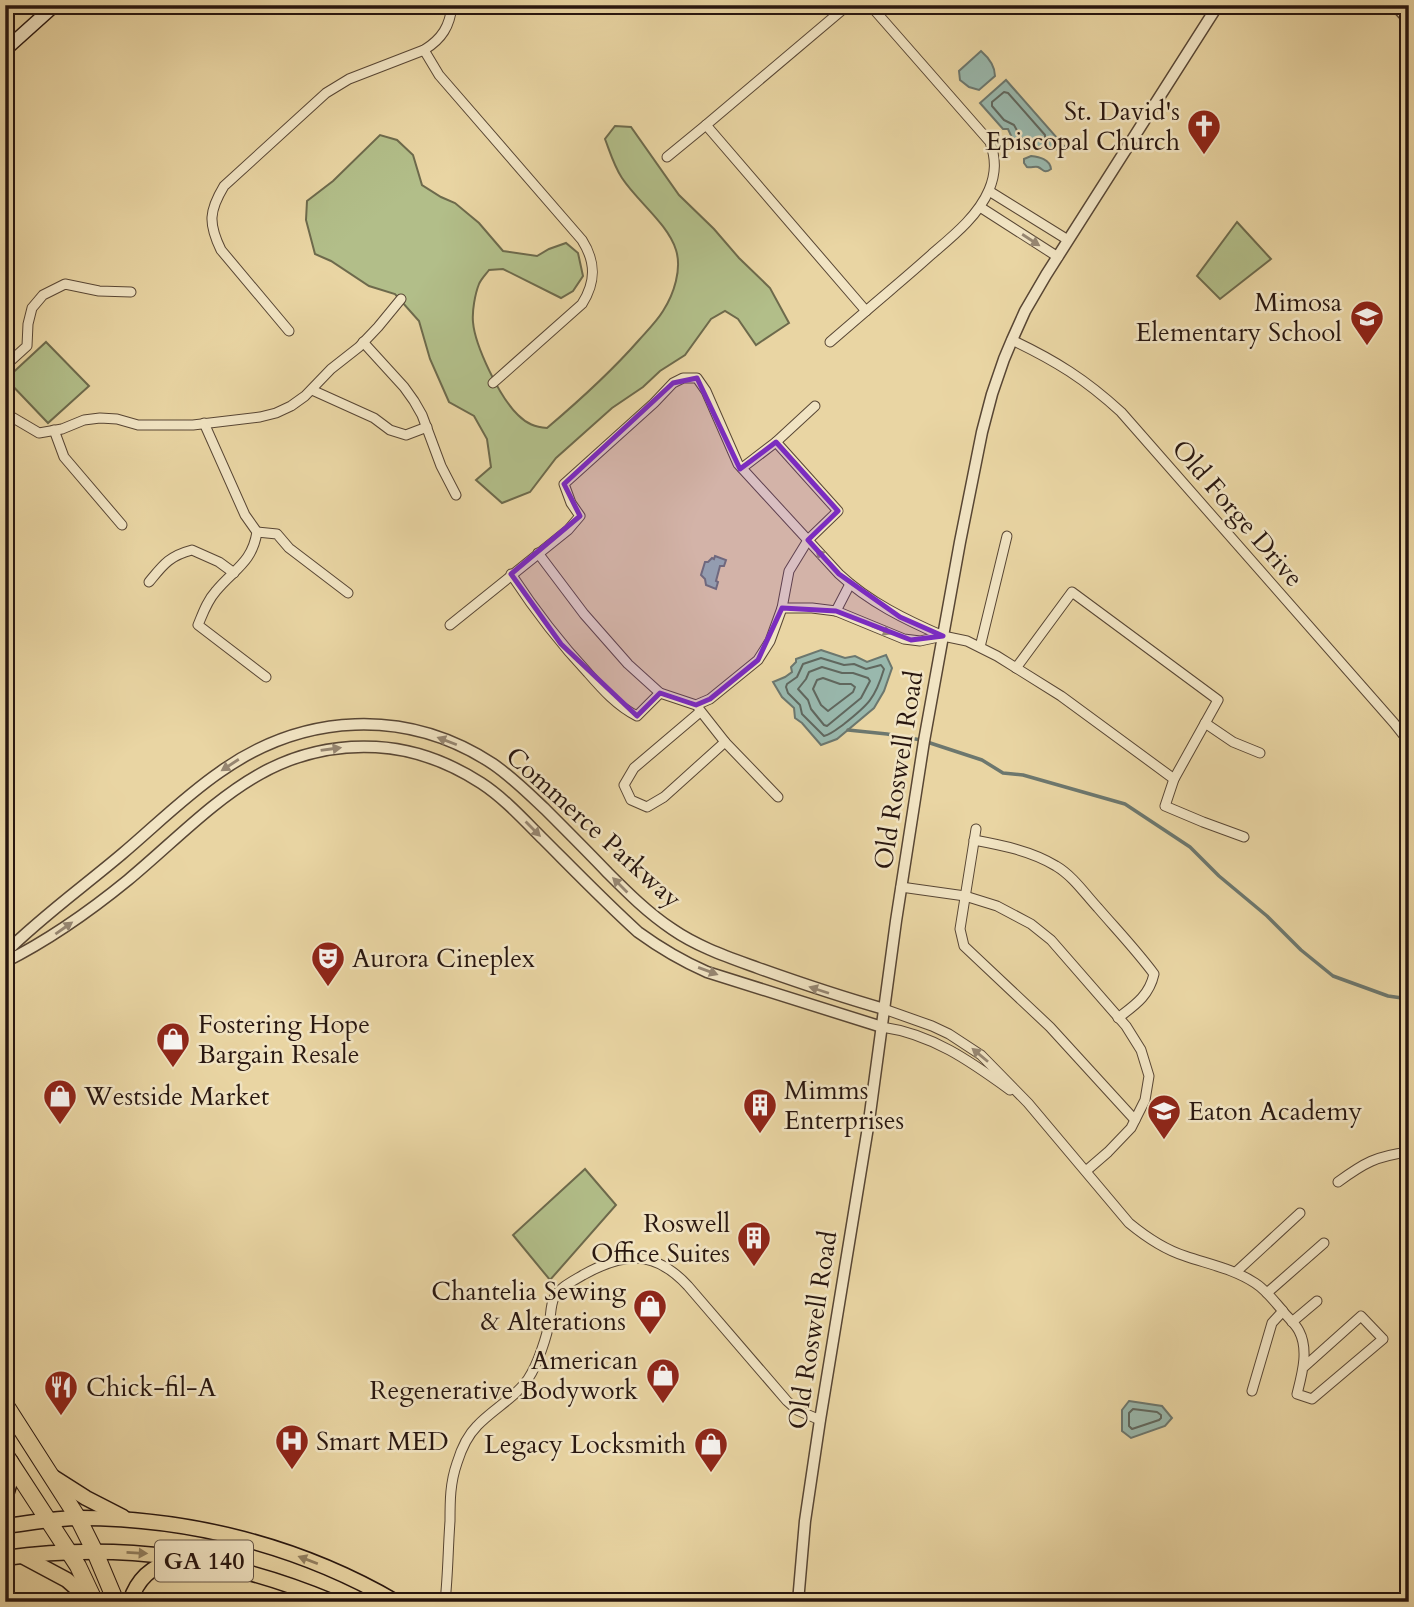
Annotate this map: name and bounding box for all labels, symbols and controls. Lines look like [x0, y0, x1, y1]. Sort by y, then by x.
place label: St. David's Episcopal Church [985, 94, 1180, 159]
church icon: St. David's Episcopal Church [1185, 107, 1223, 156]
one-way arrow [1021, 233, 1041, 246]
place label: Mimosa Elementary School [1135, 285, 1342, 350]
school or university icon: Mimosa Elementary School [1348, 298, 1386, 347]
street label: Old Forge Drive [1164, 432, 1311, 594]
one-way arrow [816, 549, 832, 566]
one-way arrow [872, 625, 893, 636]
street label: Old Roswell Road [866, 668, 931, 872]
one-way arrow [436, 735, 457, 746]
street label: Commerce Parkway [498, 739, 689, 916]
one-way arrow [320, 743, 342, 754]
one-way arrow [220, 759, 240, 772]
one-way arrow [525, 821, 542, 838]
one-way arrow [612, 876, 629, 893]
one-way arrow [55, 921, 73, 935]
theatre icon: Aurora Cineplex [309, 939, 347, 988]
place label: Aurora Cineplex [352, 941, 535, 976]
one-way arrow [698, 966, 719, 977]
one-way arrow [808, 984, 829, 994]
place label: Fostering Hope Bargain Resale [198, 1007, 370, 1072]
shop icon: Fostering Hope Bargain Resale [154, 1020, 192, 1069]
one-way arrow [972, 1048, 989, 1063]
place label: Mimms Enterprises [784, 1073, 904, 1138]
shop icon: Westside Market [41, 1077, 79, 1126]
place label: Westside Market [83, 1079, 269, 1114]
building icon: Mimms Enterprises [741, 1086, 779, 1135]
school or university icon: Eaton Academy [1145, 1092, 1183, 1141]
place label: Eaton Academy [1188, 1094, 1363, 1129]
place label: Roswell Office Suites [591, 1206, 730, 1271]
building icon: Roswell Office Suites [735, 1219, 773, 1268]
street label: Old Roswell Road [780, 1228, 845, 1432]
place label: Chantelia Sewing & Alterations [431, 1274, 626, 1339]
shop icon: Chantelia Sewing & Alterations [631, 1287, 669, 1336]
place label: American Regenerative Bodywork [369, 1343, 638, 1408]
shop icon: American Regenerative Bodywork [644, 1356, 682, 1405]
restaurant icon: Chick-fil-A [42, 1368, 80, 1417]
place label: Chick-fil-A [86, 1370, 217, 1405]
hospital icon: Smart MED [273, 1422, 311, 1471]
place label: Smart MED [316, 1424, 449, 1459]
shop icon: Legacy Locksmith [692, 1425, 730, 1474]
place label: Legacy Locksmith [484, 1427, 686, 1462]
road number: GA 140 [155, 1540, 253, 1582]
one-way arrow [126, 1548, 148, 1559]
one-way arrow [298, 1554, 319, 1565]

